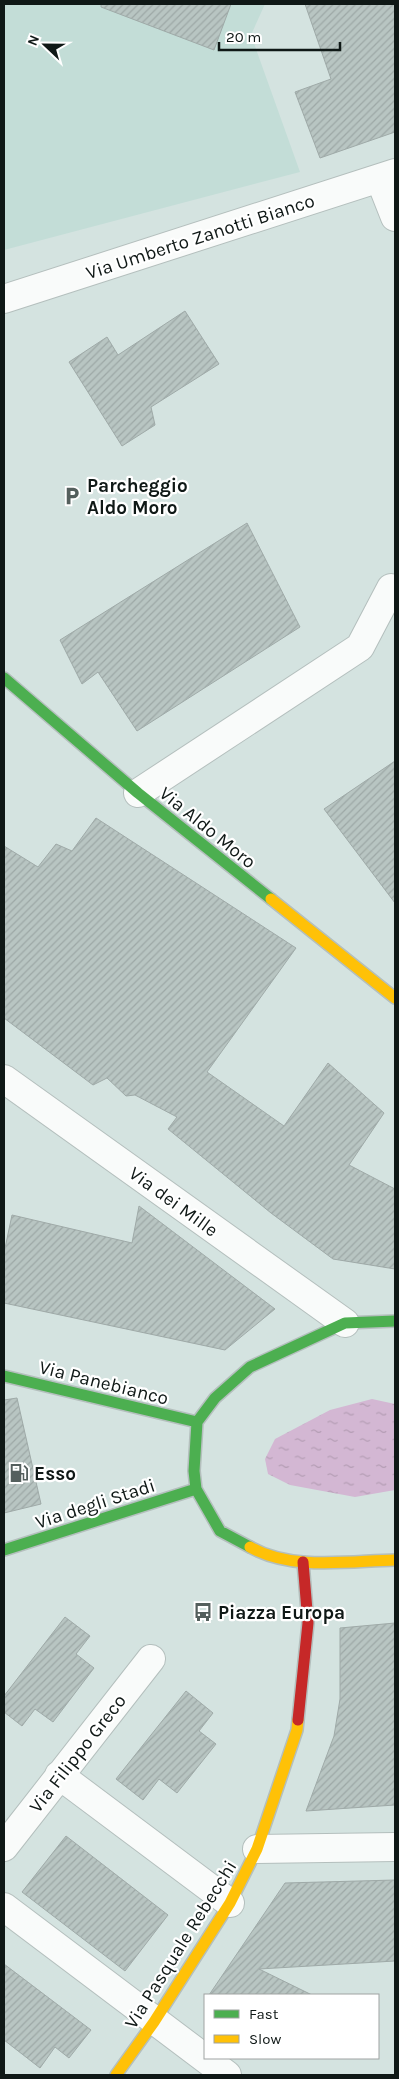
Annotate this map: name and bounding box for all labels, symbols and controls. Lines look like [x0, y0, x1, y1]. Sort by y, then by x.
north arrow [20, 20, 70, 70]
scale bar [219, 20, 340, 52]
text: 20 m [226, 28, 261, 46]
text: N [24, 32, 43, 48]
street label: Via Umberto Zanotti Bianco [83, 190, 317, 284]
place label: Parcheggio Aldo Moro [87, 475, 188, 519]
parking icon: Parcheggio Aldo Moro [61, 485, 83, 507]
street label: Via Aldo Moro [155, 782, 260, 873]
street label: Via dei Mille [125, 1162, 222, 1241]
street label: Via Panebianco [37, 1356, 171, 1410]
fuel station icon: Esso [8, 1462, 30, 1484]
place label: Esso [34, 1463, 76, 1485]
street label: Via degli Stadi [33, 1474, 158, 1534]
bus stop icon: Piazza Europa [192, 1601, 214, 1623]
place label: Piazza Europa [218, 1602, 345, 1624]
street label: Via Filippo Greco [25, 1690, 131, 1817]
street label: Via Pasquale Rebecchi [120, 1856, 242, 2033]
legend [204, 1994, 379, 2059]
text: Fast [249, 2005, 279, 2023]
text: Slow [249, 2030, 281, 2048]

